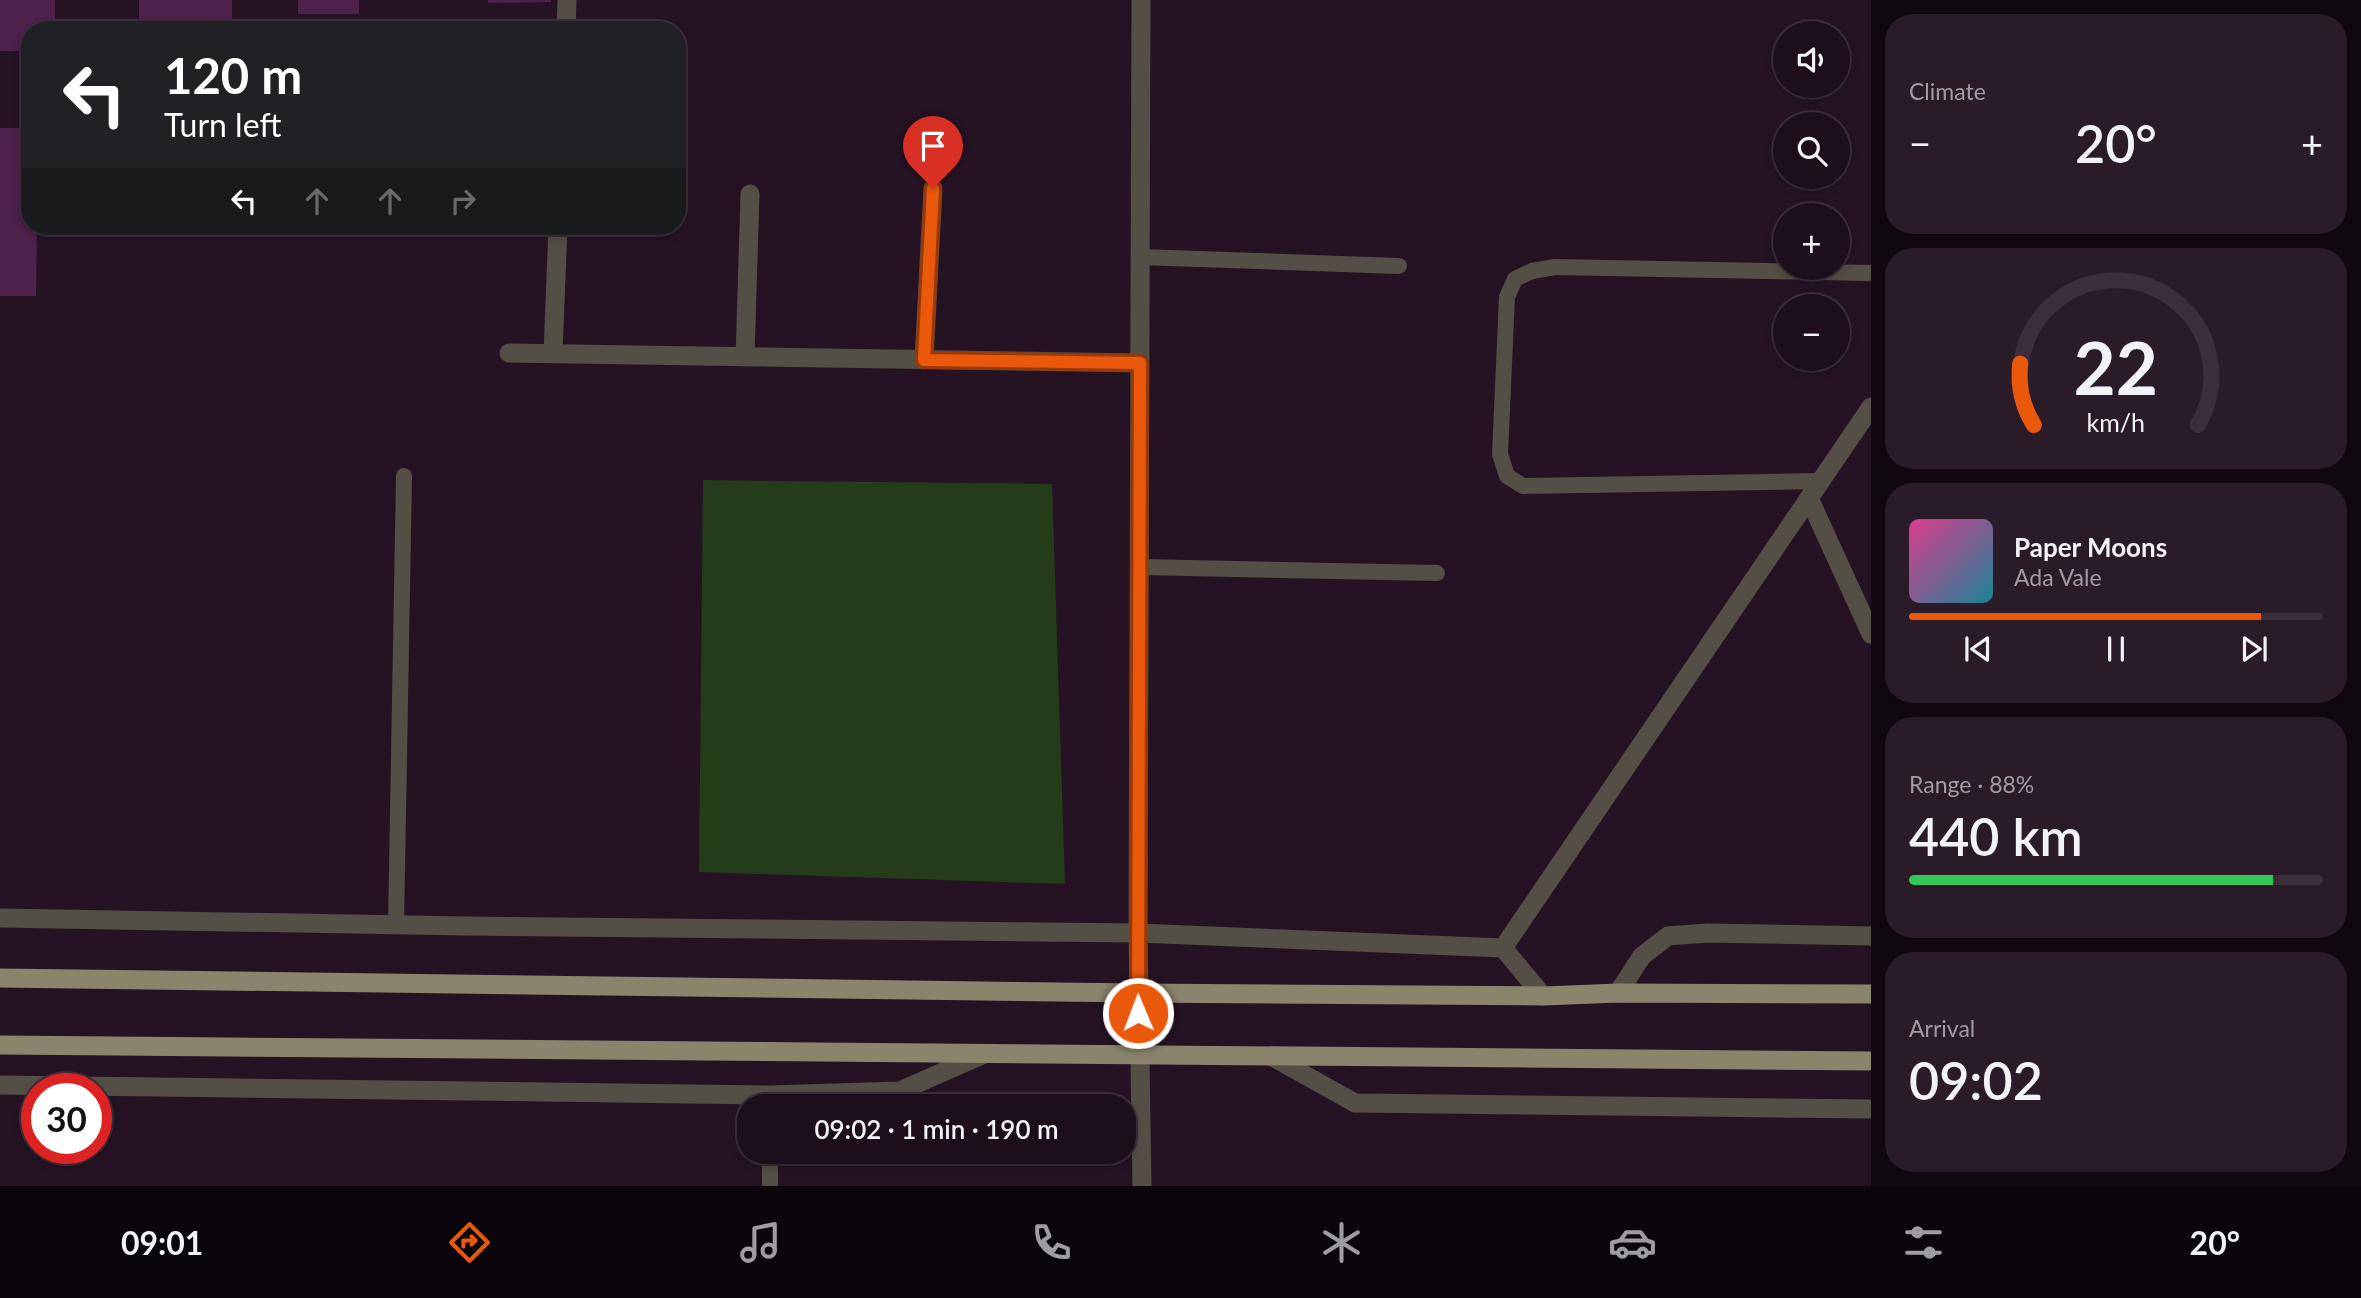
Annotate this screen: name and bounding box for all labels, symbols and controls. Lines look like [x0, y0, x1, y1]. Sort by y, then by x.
map controls [1773, 21, 1850, 371]
button: sound [1773, 21, 1850, 98]
text: 120 m [164, 46, 302, 104]
icon: left [49, 49, 140, 140]
text: Climate [1909, 77, 1986, 105]
text: Turn left [164, 105, 281, 144]
button: search [1773, 112, 1850, 189]
text: 20° [2075, 112, 2157, 174]
pin [903, 116, 963, 188]
text: − [1909, 120, 1931, 166]
text: + [2301, 120, 2323, 166]
icon: arrive [914, 127, 952, 165]
icon: left [225, 182, 263, 220]
icon: ahead [298, 182, 336, 220]
icon: ahead [371, 182, 409, 220]
icon: right [444, 182, 482, 220]
button: + [1773, 203, 1850, 280]
button: − [1773, 294, 1850, 371]
text: 22 [2074, 323, 2158, 411]
text: km/h [2087, 406, 2145, 436]
text: Paper Moons [2014, 531, 2167, 563]
text: Ada Vale [2014, 563, 2102, 591]
icon: previous [1959, 630, 1997, 668]
icon: pause [2097, 630, 2135, 668]
icon: next [2235, 630, 2273, 668]
text: Range · 88% [1909, 770, 2034, 798]
text: 440 km [1909, 805, 2083, 867]
position arrow [1101, 976, 1175, 1050]
text: Arrival [1909, 1014, 1975, 1042]
text: 09:02 [1909, 1049, 2043, 1111]
speed limit sign: 30 [21, 1073, 112, 1164]
text: 09:02 · 1 min · 190 m [814, 1113, 1059, 1145]
icon: directions [445, 1218, 494, 1267]
icon: music [736, 1218, 785, 1267]
icon: phone [1027, 1218, 1076, 1267]
icon: climate [1317, 1218, 1366, 1267]
icon: car [1608, 1218, 1657, 1267]
icon: filters [1899, 1218, 1948, 1267]
text: 09:01 [121, 1223, 203, 1262]
text: 20° [2190, 1223, 2240, 1262]

